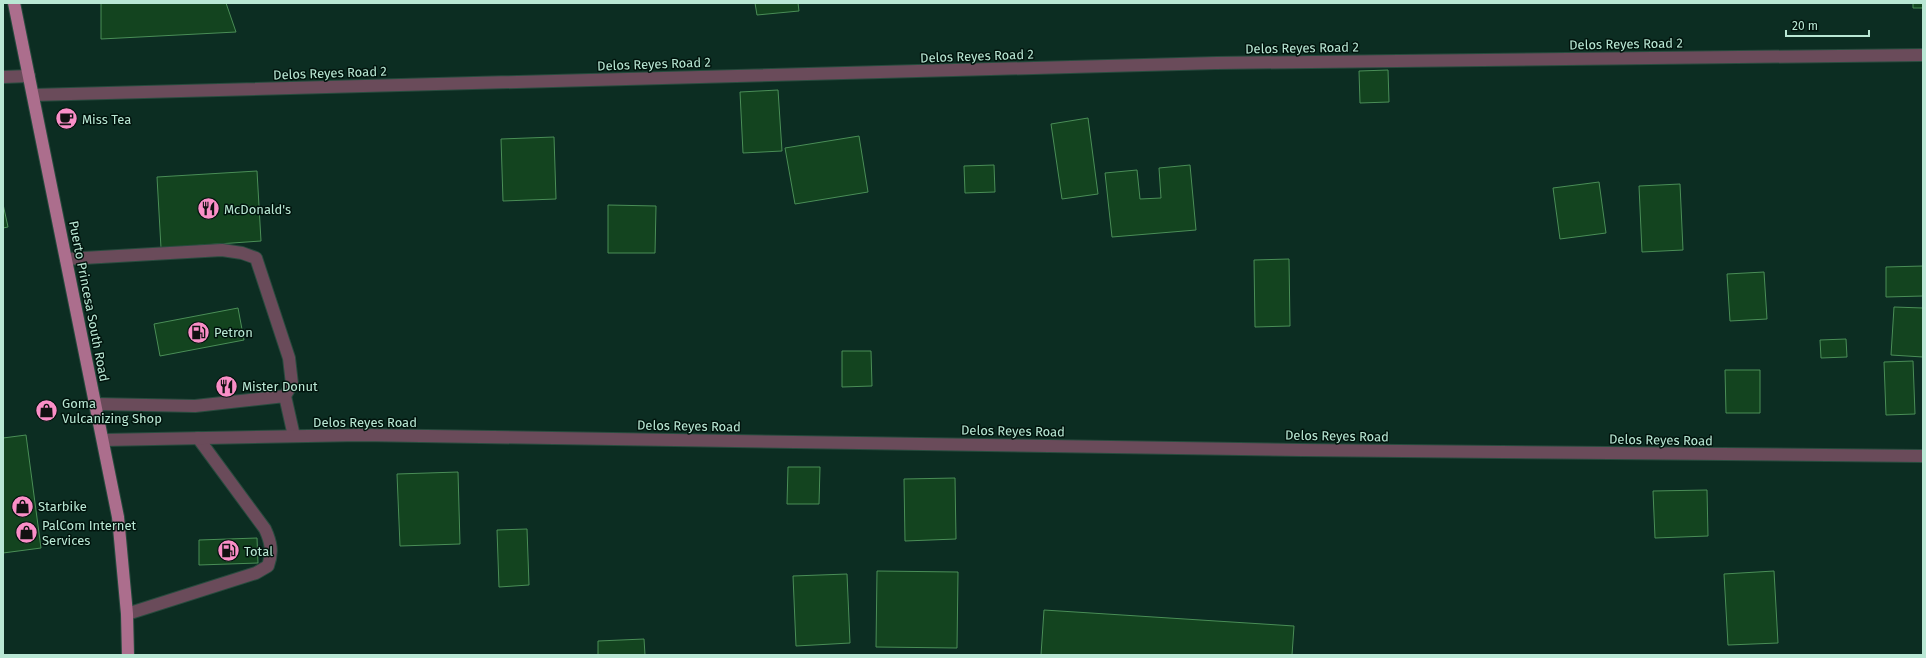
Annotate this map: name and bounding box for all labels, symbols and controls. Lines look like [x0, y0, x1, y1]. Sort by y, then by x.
scale bar [1786, 12, 1869, 38]
text: 20 m [1792, 19, 1818, 33]
street label: Delos Reyes Road 2 [1569, 36, 1683, 52]
street label: Delos Reyes Road 2 [1245, 40, 1359, 56]
street label: Delos Reyes Road 2 [920, 47, 1034, 65]
street label: Delos Reyes Road 2 [597, 55, 711, 73]
street label: Delos Reyes Road 2 [273, 64, 387, 82]
cafe icon: Miss Tea [54, 106, 80, 132]
place label: Miss Tea [82, 112, 131, 127]
restaurant icon: McDonald's [196, 196, 222, 222]
place label: McDonald's [224, 202, 291, 217]
street label: Puerto Princesa South Road [66, 219, 112, 383]
fuel station icon: Petron [186, 319, 212, 345]
place label: Petron [214, 325, 253, 340]
restaurant icon: Mister Donut [213, 373, 239, 399]
place label: Mister Donut [242, 379, 318, 394]
place label: Goma Vulcanizing Shop [62, 396, 162, 426]
shop icon: Goma Vulcanizing Shop [34, 397, 60, 423]
street label: Delos Reyes Road [313, 415, 417, 430]
street label: Delos Reyes Road [637, 418, 741, 434]
street label: Delos Reyes Road [961, 423, 1065, 439]
street label: Delos Reyes Road [1285, 428, 1389, 444]
street label: Delos Reyes Road [1609, 432, 1713, 448]
shop icon: Starbike [9, 493, 35, 519]
place label: Starbike [38, 499, 87, 514]
place label: PalCom Internet Services [42, 518, 137, 548]
shop icon: PalCom Internet Services [13, 519, 39, 545]
fuel station icon: Total [215, 538, 241, 564]
place label: Total [244, 544, 273, 559]

